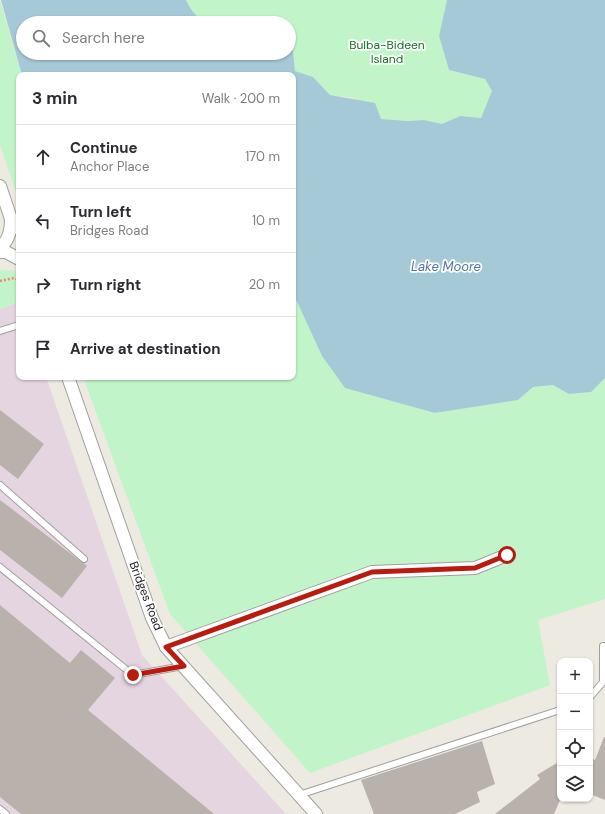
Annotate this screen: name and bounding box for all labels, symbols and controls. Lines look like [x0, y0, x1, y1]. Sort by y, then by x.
search box [16, 16, 296, 60]
icon: search [30, 27, 52, 49]
text: Search here [62, 28, 145, 48]
park label: Bulba-Bideen Island [349, 37, 425, 67]
text: 3 min [32, 87, 77, 109]
text: Walk · 200 m [202, 90, 280, 107]
text: Continue [70, 138, 138, 158]
icon: ahead [32, 146, 54, 168]
text: 170 m [245, 148, 280, 165]
text: Anchor Place [70, 158, 149, 175]
text: Turn left [70, 202, 131, 222]
icon: left [32, 210, 54, 232]
text: 10 m [252, 212, 280, 229]
text: Bridges Road [70, 222, 149, 239]
water label: Lake Moore [411, 258, 481, 275]
icon: right [32, 274, 54, 296]
text: Turn right [70, 275, 141, 295]
text: 20 m [249, 276, 280, 293]
icon: arrive [32, 338, 54, 360]
text: Arrive at destination [70, 339, 221, 359]
route start [498, 546, 516, 564]
street label: Bridges Road [126, 559, 166, 633]
map controls [557, 658, 593, 802]
button: + [557, 658, 593, 694]
route end [124, 666, 142, 684]
button: − [557, 694, 593, 730]
button: locate [557, 730, 593, 766]
button: layers [557, 766, 593, 802]

